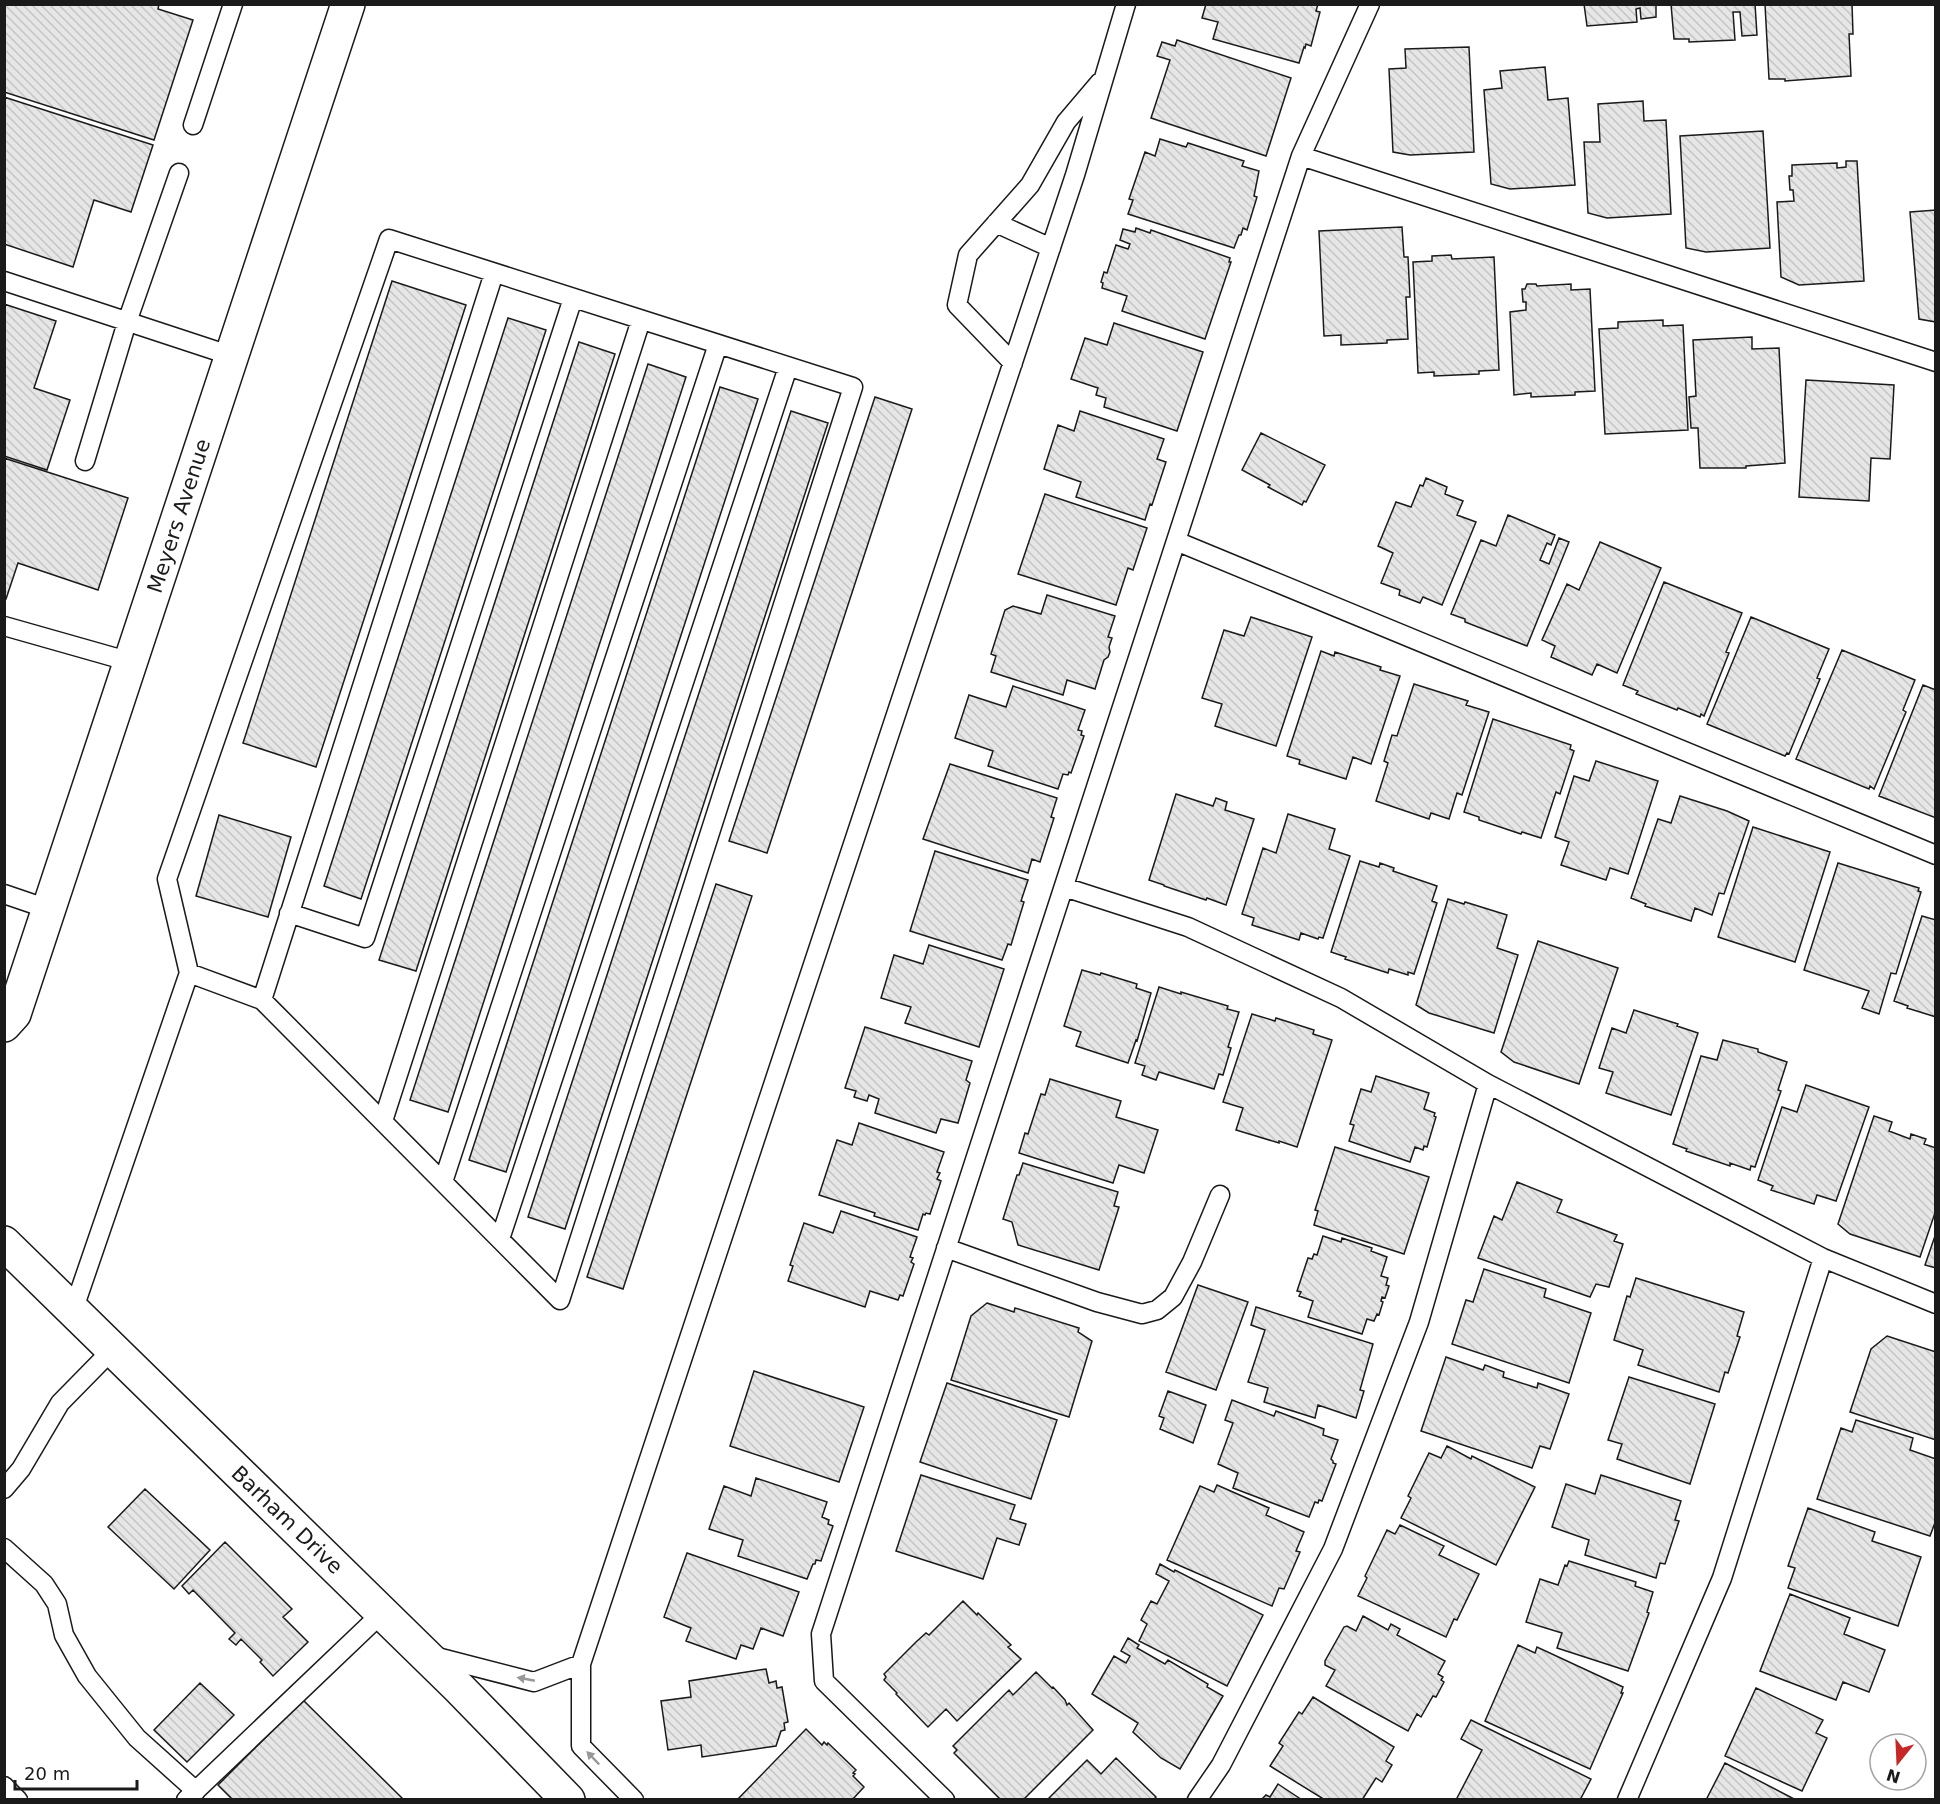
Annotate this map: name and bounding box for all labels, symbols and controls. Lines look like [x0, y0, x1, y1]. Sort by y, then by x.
street label: Meyers Avenue [143, 436, 215, 596]
street label: Barham Drive [227, 1461, 347, 1579]
one-way arrow [516, 1674, 535, 1683]
north arrow [1868, 1732, 1928, 1792]
one-way arrow [586, 1751, 600, 1765]
scale bar [15, 1753, 136, 1791]
text: 20 m [24, 1763, 70, 1784]
text: N [1884, 1765, 1903, 1787]

